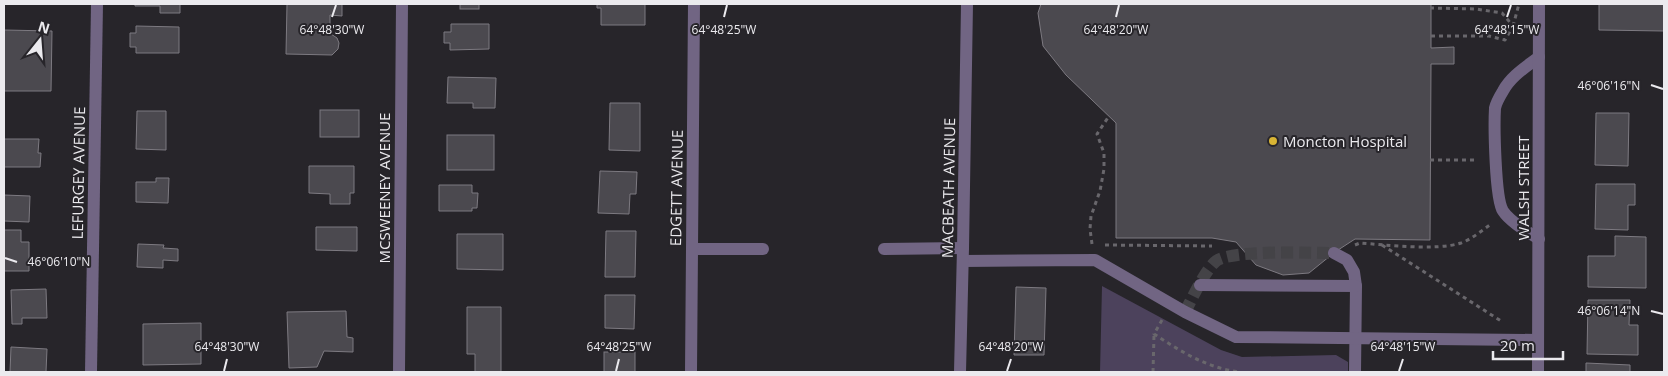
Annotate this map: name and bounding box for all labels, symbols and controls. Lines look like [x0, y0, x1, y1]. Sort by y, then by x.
north arrow [15, 15, 65, 65]
text: N [36, 16, 52, 38]
text: 64°48'30"W [300, 21, 364, 38]
text: 64°48'25"W [692, 21, 756, 38]
text: 64°48'20"W [1084, 21, 1148, 38]
text: 64°48'15"W [1475, 21, 1539, 38]
text: 46°06'16"N [1578, 77, 1640, 94]
street label: LEFURGEY AVENUE [67, 106, 89, 240]
street label: MCSWEENEY AVENUE [374, 113, 394, 263]
street label: MACBEATH AVENUE [937, 118, 959, 258]
street label: EDGETT AVENUE [665, 130, 687, 246]
place label: Moncton Hospital [1283, 131, 1407, 151]
marker: Moncton Hospital [1267, 135, 1279, 147]
street label: WALSH STREET [1513, 135, 1533, 241]
text: 46°06'10"N [28, 253, 90, 270]
text: 46°06'14"N [1578, 302, 1640, 319]
scale bar [1493, 328, 1563, 360]
text: 20 m [1500, 335, 1535, 355]
text: 64°48'30"W [195, 338, 259, 355]
text: 64°48'25"W [587, 338, 651, 355]
text: 64°48'20"W [979, 338, 1043, 355]
text: 64°48'15"W [1371, 338, 1435, 355]

